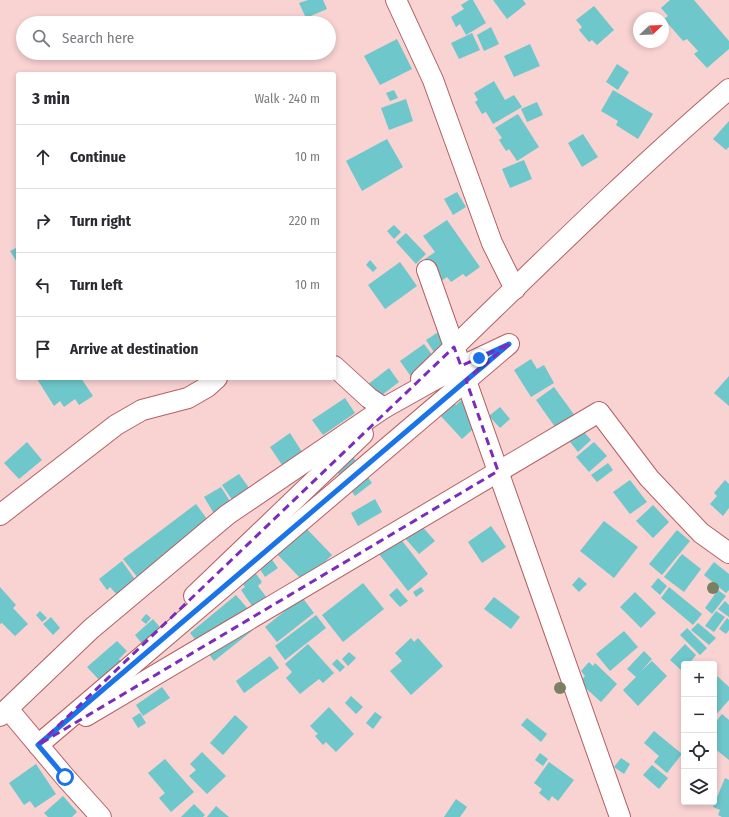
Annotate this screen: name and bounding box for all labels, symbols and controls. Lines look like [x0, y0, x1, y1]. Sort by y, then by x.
north arrow [633, 12, 669, 48]
search box [16, 16, 336, 60]
icon: search [30, 27, 52, 49]
text: Search here [62, 29, 134, 47]
text: 3 min [32, 88, 70, 109]
text: Walk · 240 m [254, 91, 320, 106]
icon: ahead [32, 146, 54, 168]
text: Continue [70, 148, 126, 166]
text: 10 m [295, 149, 320, 164]
icon: right [32, 210, 54, 232]
text: Turn right [70, 212, 131, 230]
text: 220 m [289, 213, 320, 228]
icon: left [32, 274, 54, 296]
text: Turn left [70, 276, 123, 294]
text: 10 m [295, 277, 320, 292]
icon: arrive [32, 338, 54, 360]
text: Arrive at destination [70, 340, 198, 358]
route end [470, 349, 488, 367]
map controls [681, 661, 717, 805]
button: + [681, 661, 717, 697]
button: − [681, 697, 717, 733]
button: locate [681, 733, 717, 769]
route start [56, 768, 74, 786]
button: layers [681, 769, 717, 805]

